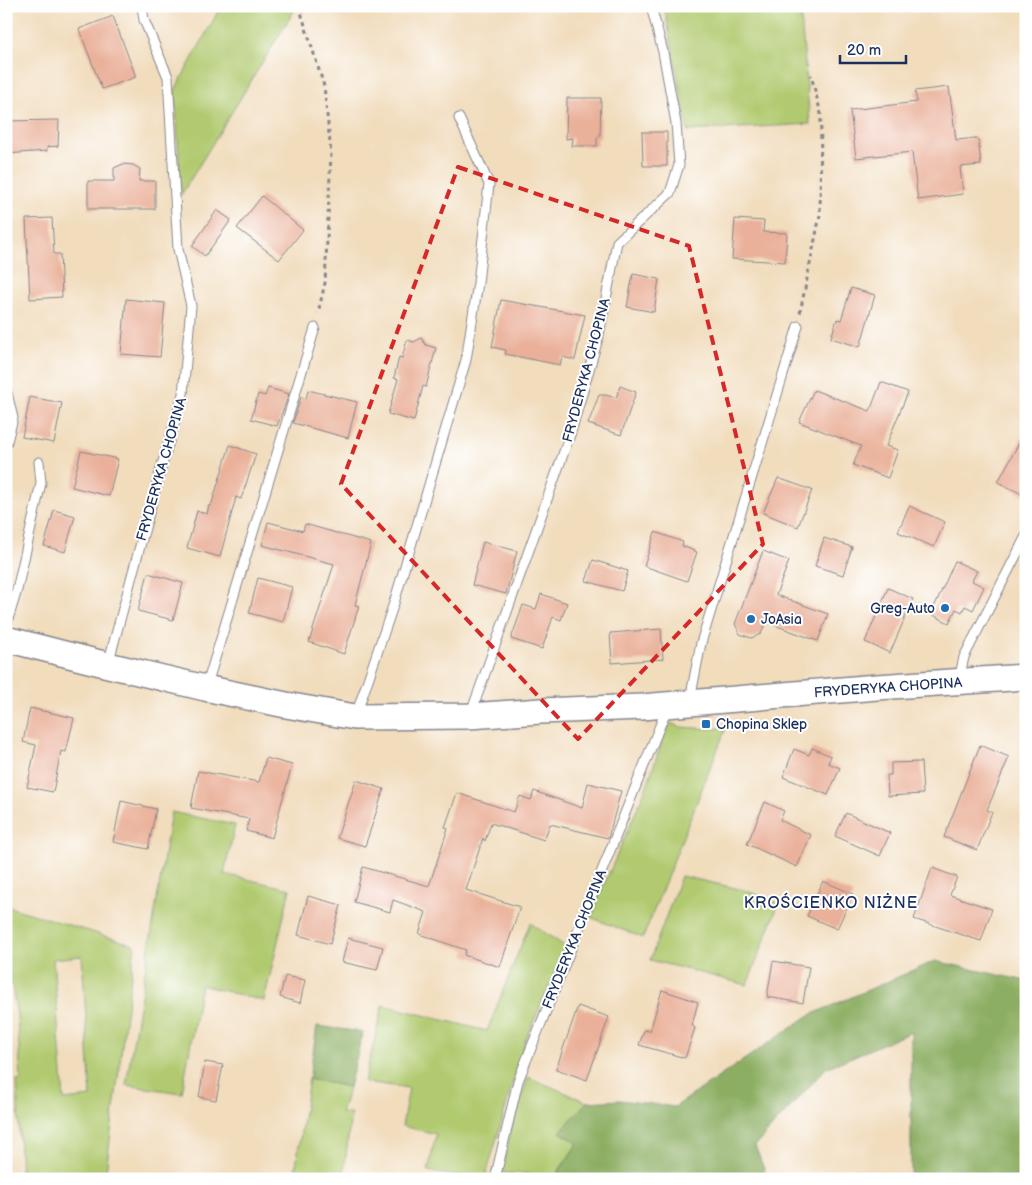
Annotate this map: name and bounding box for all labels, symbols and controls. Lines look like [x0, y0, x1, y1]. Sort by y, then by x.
scale bar [840, 32, 906, 64]
text: 20 m [847, 41, 881, 60]
street label: FRYDERYKA CHOPINA [559, 296, 614, 444]
street label: FRYDERYKA CHOPINA [133, 395, 190, 543]
place label: Greg-Auto [870, 600, 935, 617]
marker: Greg-Auto [939, 602, 951, 614]
place label: JoAsia [761, 611, 802, 628]
marker: JoAsia [745, 613, 757, 625]
street label: FRYDERYKA CHOPINA [813, 674, 963, 701]
place label: Chopina Sklep [716, 716, 807, 733]
marker: Chopina Sklep [700, 718, 712, 730]
street label: FRYDERYKA CHOPINA [539, 867, 610, 1011]
district label: KROŚCIENKO NIŻNE [744, 892, 918, 913]

